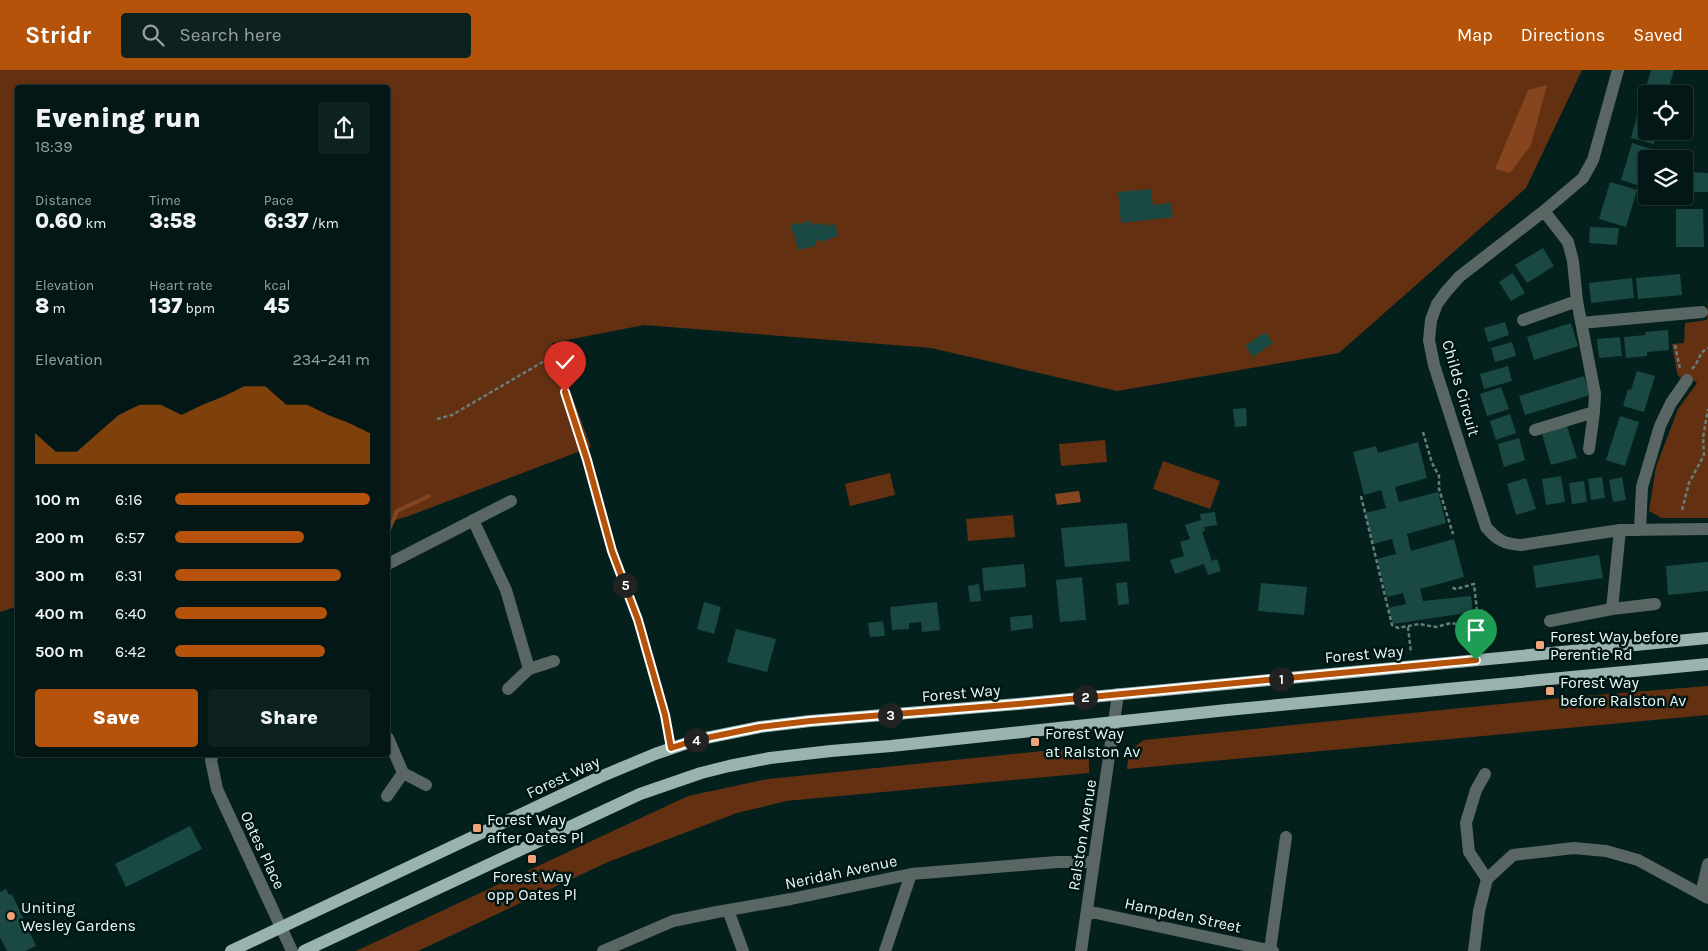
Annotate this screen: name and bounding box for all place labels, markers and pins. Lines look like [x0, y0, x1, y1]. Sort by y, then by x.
pin [544, 341, 586, 392]
pin: 5 [612, 572, 638, 598]
pin [1455, 609, 1497, 660]
place label: Forest Way before Perentie Rd [1550, 627, 1679, 664]
marker: Forest Way before Perentie Rd [1534, 639, 1546, 651]
pin: 1 [1268, 666, 1294, 692]
place label: Forest Way before Ralston Av [1560, 673, 1686, 710]
pin: 2 [1072, 684, 1098, 710]
marker: Forest Way before Ralston Av [1544, 685, 1556, 697]
pin: 3 [878, 702, 902, 728]
place label: Forest Way at Ralston Av [1045, 724, 1140, 761]
pin: 4 [684, 728, 708, 752]
marker: Forest Way at Ralston Av [1029, 736, 1041, 748]
place label: Forest Way after Oates Pl [487, 810, 584, 847]
marker: Forest Way after Oates Pl [471, 822, 483, 834]
marker: Forest Way opp Oates Pl [526, 853, 538, 865]
place label: Forest Way opp Oates Pl [487, 867, 577, 904]
place label: Uniting Wesley Gardens [21, 898, 136, 935]
marker: Uniting Wesley Gardens [5, 910, 17, 922]

